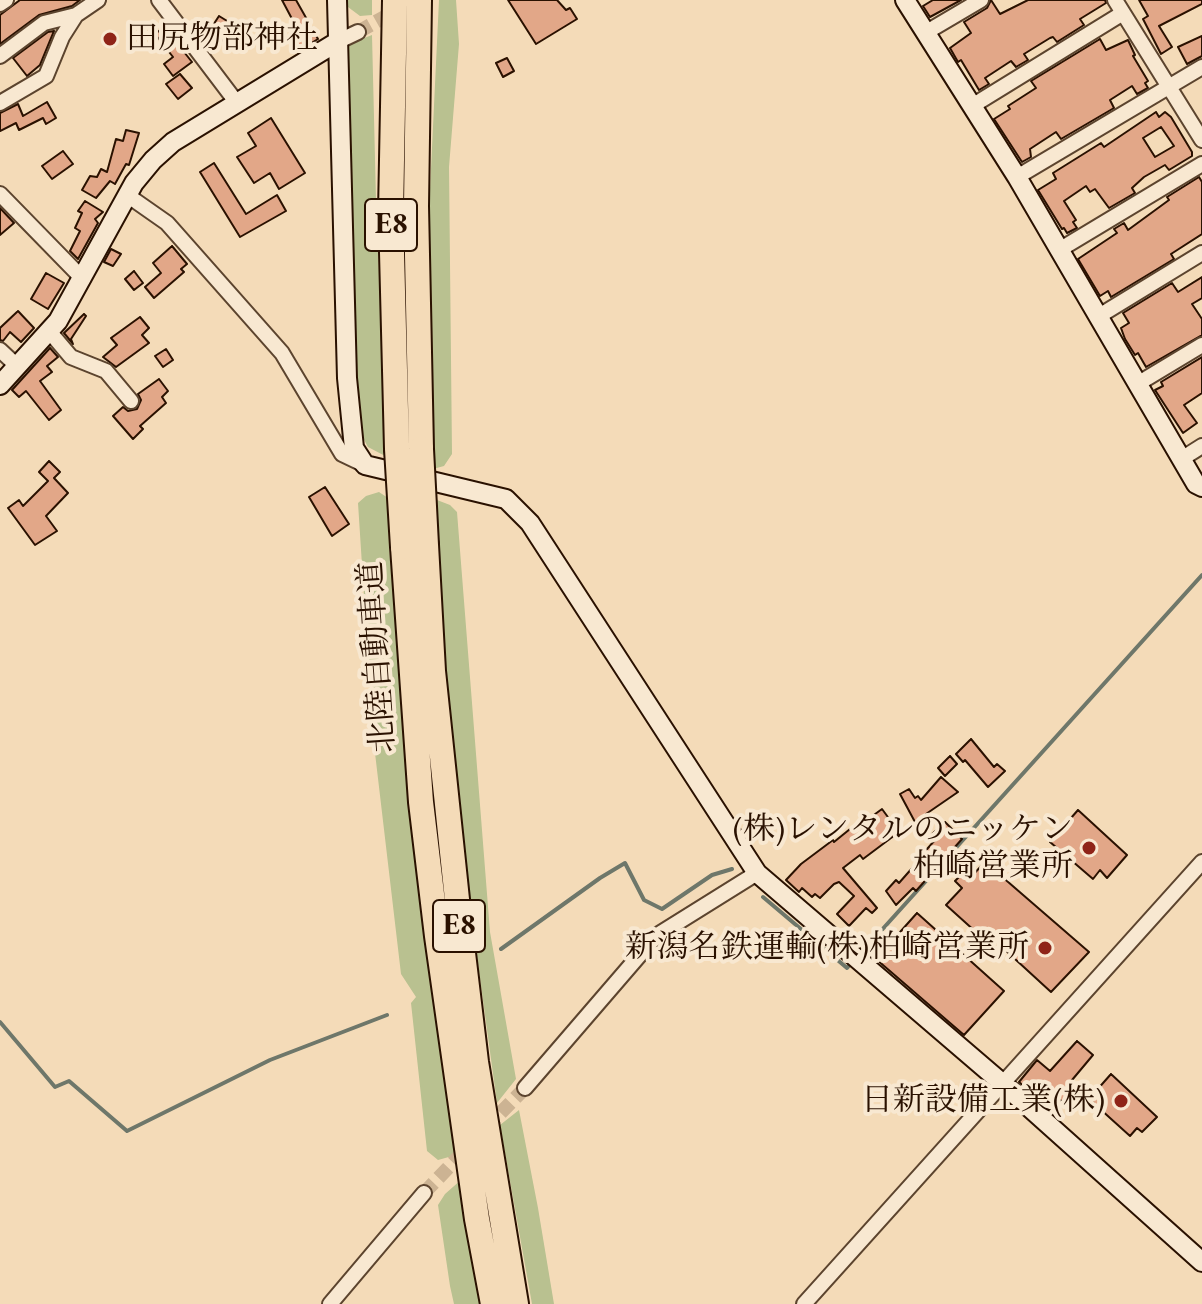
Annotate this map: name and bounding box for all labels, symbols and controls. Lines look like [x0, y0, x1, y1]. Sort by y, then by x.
place label: 田尻物部神社 [126, 20, 318, 58]
marker: 田尻物部神社 [101, 30, 119, 48]
road number: E8 [365, 199, 417, 251]
street label: 北陸自動車道 [352, 560, 404, 754]
place label: (株)レンタルのニッケン 柏崎営業所 [733, 811, 1073, 886]
marker: (株)レンタルのニッケン 柏崎営業所 [1080, 839, 1098, 857]
road number: E8 [433, 900, 485, 952]
place label: 新潟名鉄運輸(株)柏崎営業所 [625, 929, 1029, 967]
marker: 新潟名鉄運輸(株)柏崎営業所 [1036, 939, 1054, 957]
place label: 日新設備工業(株) [861, 1082, 1105, 1120]
marker: 日新設備工業(株) [1112, 1092, 1130, 1110]

